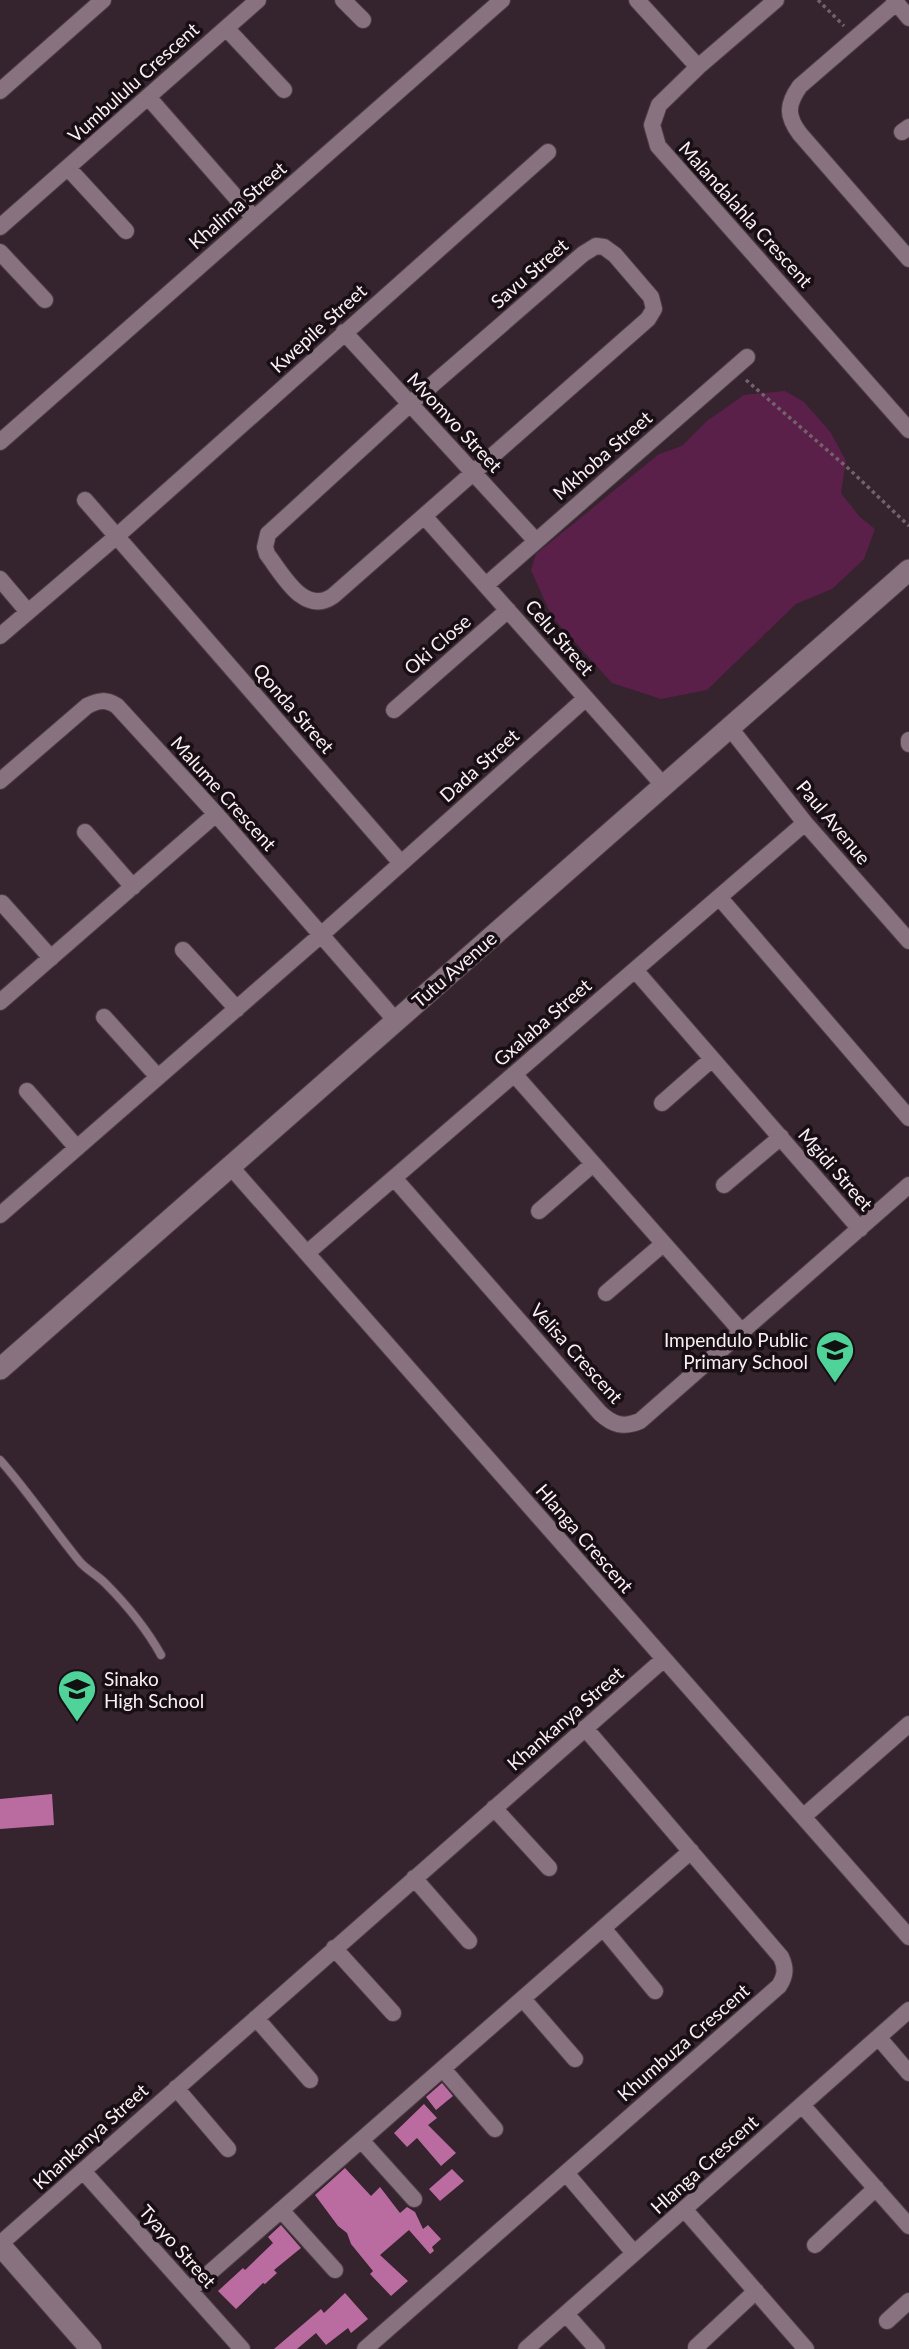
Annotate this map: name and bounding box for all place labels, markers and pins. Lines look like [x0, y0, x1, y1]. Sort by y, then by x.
place label: Impendulo Public Primary School [664, 1328, 808, 1373]
school or university icon: Impendulo Public Primary School [814, 1329, 856, 1384]
place label: Sinako High School [104, 1667, 204, 1712]
school or university icon: Sinako High School [56, 1668, 98, 1723]

